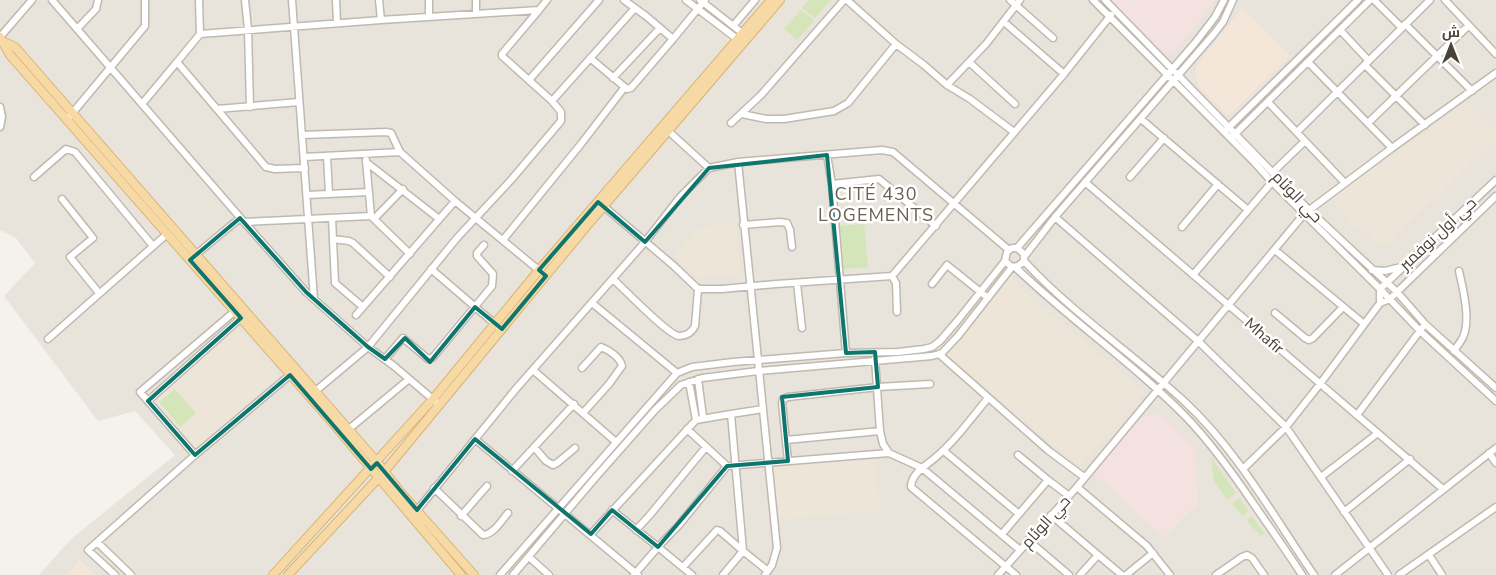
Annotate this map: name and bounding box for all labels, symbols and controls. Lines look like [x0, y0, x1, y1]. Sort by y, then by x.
north arrow [1426, 20, 1476, 70]
text: ش [1442, 23, 1460, 42]
street label: حي الوئام [1265, 166, 1327, 229]
district label: CITÉ 430 LOGEMENTS [818, 182, 934, 227]
street label: حي أول نوفمبر [1394, 192, 1483, 278]
street label: Mhafir [1239, 313, 1289, 360]
street label: حي الوئام [1016, 491, 1077, 555]

